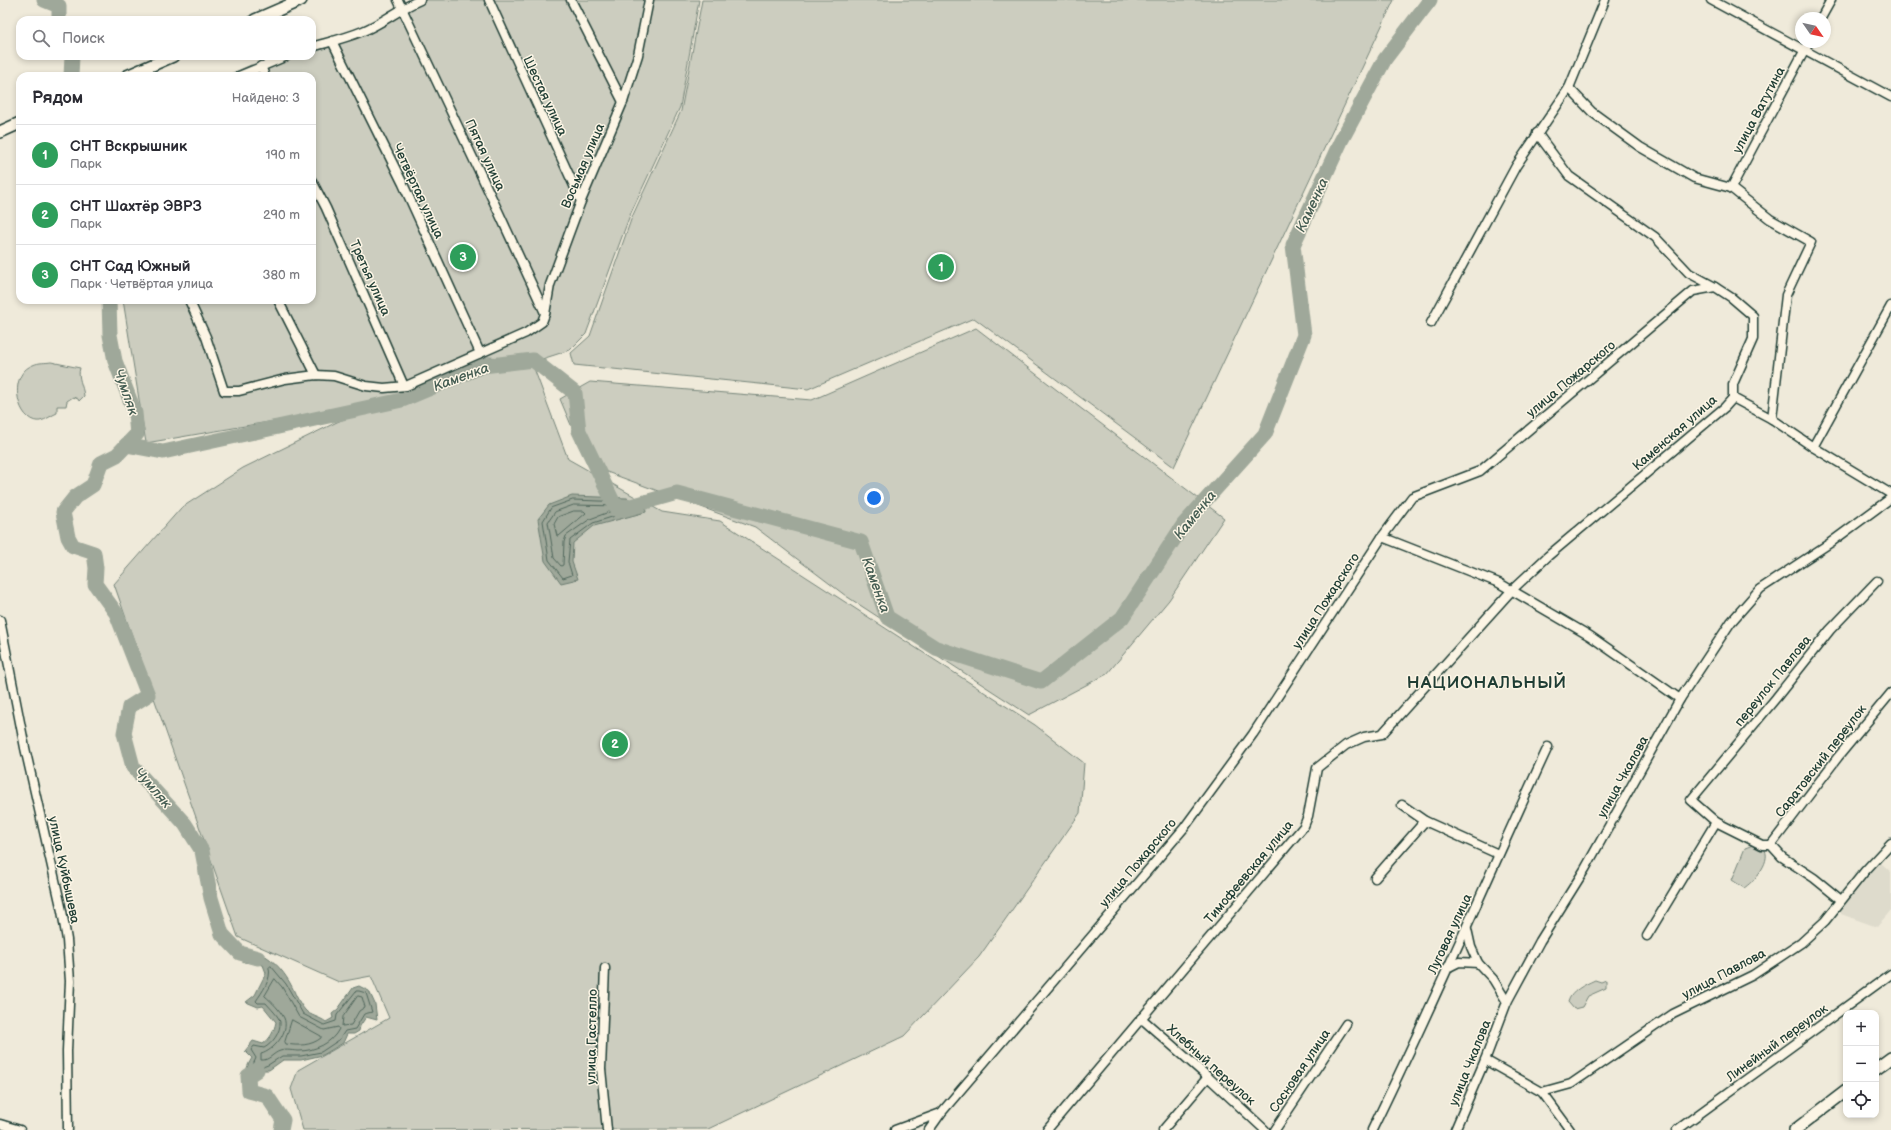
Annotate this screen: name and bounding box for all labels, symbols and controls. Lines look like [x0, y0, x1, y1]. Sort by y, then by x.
north arrow [1795, 12, 1831, 48]
search box [16, 16, 316, 60]
icon: search [30, 27, 52, 49]
text: Поиск [62, 29, 105, 48]
street label: Шестая улица [519, 53, 571, 139]
street label: улица Ватутина [1729, 64, 1789, 156]
text: Рядом [32, 88, 83, 108]
text: Найдено: 3 [232, 90, 300, 106]
street label: Пятая улица [461, 117, 509, 194]
street label: Восьмая улица [558, 121, 608, 211]
text: СНТ Вскрышник [70, 137, 187, 156]
street label: Четвёртая улица [389, 141, 447, 241]
text: 1 [42, 147, 48, 163]
text: 190 m [266, 147, 300, 163]
text: Парк [70, 156, 102, 172]
water label: Каменка [1292, 175, 1332, 235]
text: СНТ Шахтёр ЭВРЗ [70, 197, 202, 216]
text: 2 [41, 207, 49, 223]
text: 290 m [263, 207, 300, 223]
text: Парк [70, 216, 102, 232]
street label: Третья улица [346, 238, 394, 319]
pin: 3 [450, 242, 476, 272]
pin: 1 [928, 252, 954, 282]
text: СНТ Сад Южный [70, 257, 190, 276]
text: 3 [41, 267, 49, 283]
text: 380 m [263, 267, 300, 283]
text: Парк · Четвёртая улица [70, 276, 213, 292]
street label: улица Пожарского [1523, 337, 1619, 421]
water label: Каменка [431, 359, 491, 395]
water label: Чумляк [110, 366, 142, 418]
street label: Каменская улица [1629, 392, 1721, 474]
water label: Каменка [1170, 487, 1220, 543]
your location [864, 488, 884, 508]
street label: улица Пожарского [1289, 550, 1363, 652]
water label: Каменка [858, 555, 894, 615]
street label: переулок Павлова [1731, 632, 1815, 730]
district label: НАЦИОНАЛЬНЫЙ [1407, 671, 1567, 693]
street label: Саратовский переулок [1772, 701, 1870, 821]
pin: 2 [602, 729, 628, 759]
street label: улица Чкалова [1594, 733, 1652, 821]
water label: Чумляк [131, 764, 176, 812]
street label: улица Куйбышева [45, 815, 83, 926]
street label: улица Пожарского [1096, 815, 1180, 911]
street label: Тимофеевская улица [1201, 817, 1297, 927]
street label: Луговая улица [1424, 891, 1476, 978]
street label: улица Павлова [1679, 945, 1769, 1003]
street label: улица Гастелло [583, 989, 601, 1085]
street label: Линейный переулок [1722, 1001, 1831, 1086]
map controls [1843, 1010, 1879, 1118]
button: + [1843, 1010, 1879, 1046]
street label: улица Чкалова [1446, 1017, 1495, 1108]
street label: Хлебный переулок [1163, 1021, 1259, 1109]
street label: Сосновая улица [1266, 1026, 1334, 1116]
button: − [1843, 1046, 1879, 1082]
button: locate [1843, 1082, 1879, 1118]

